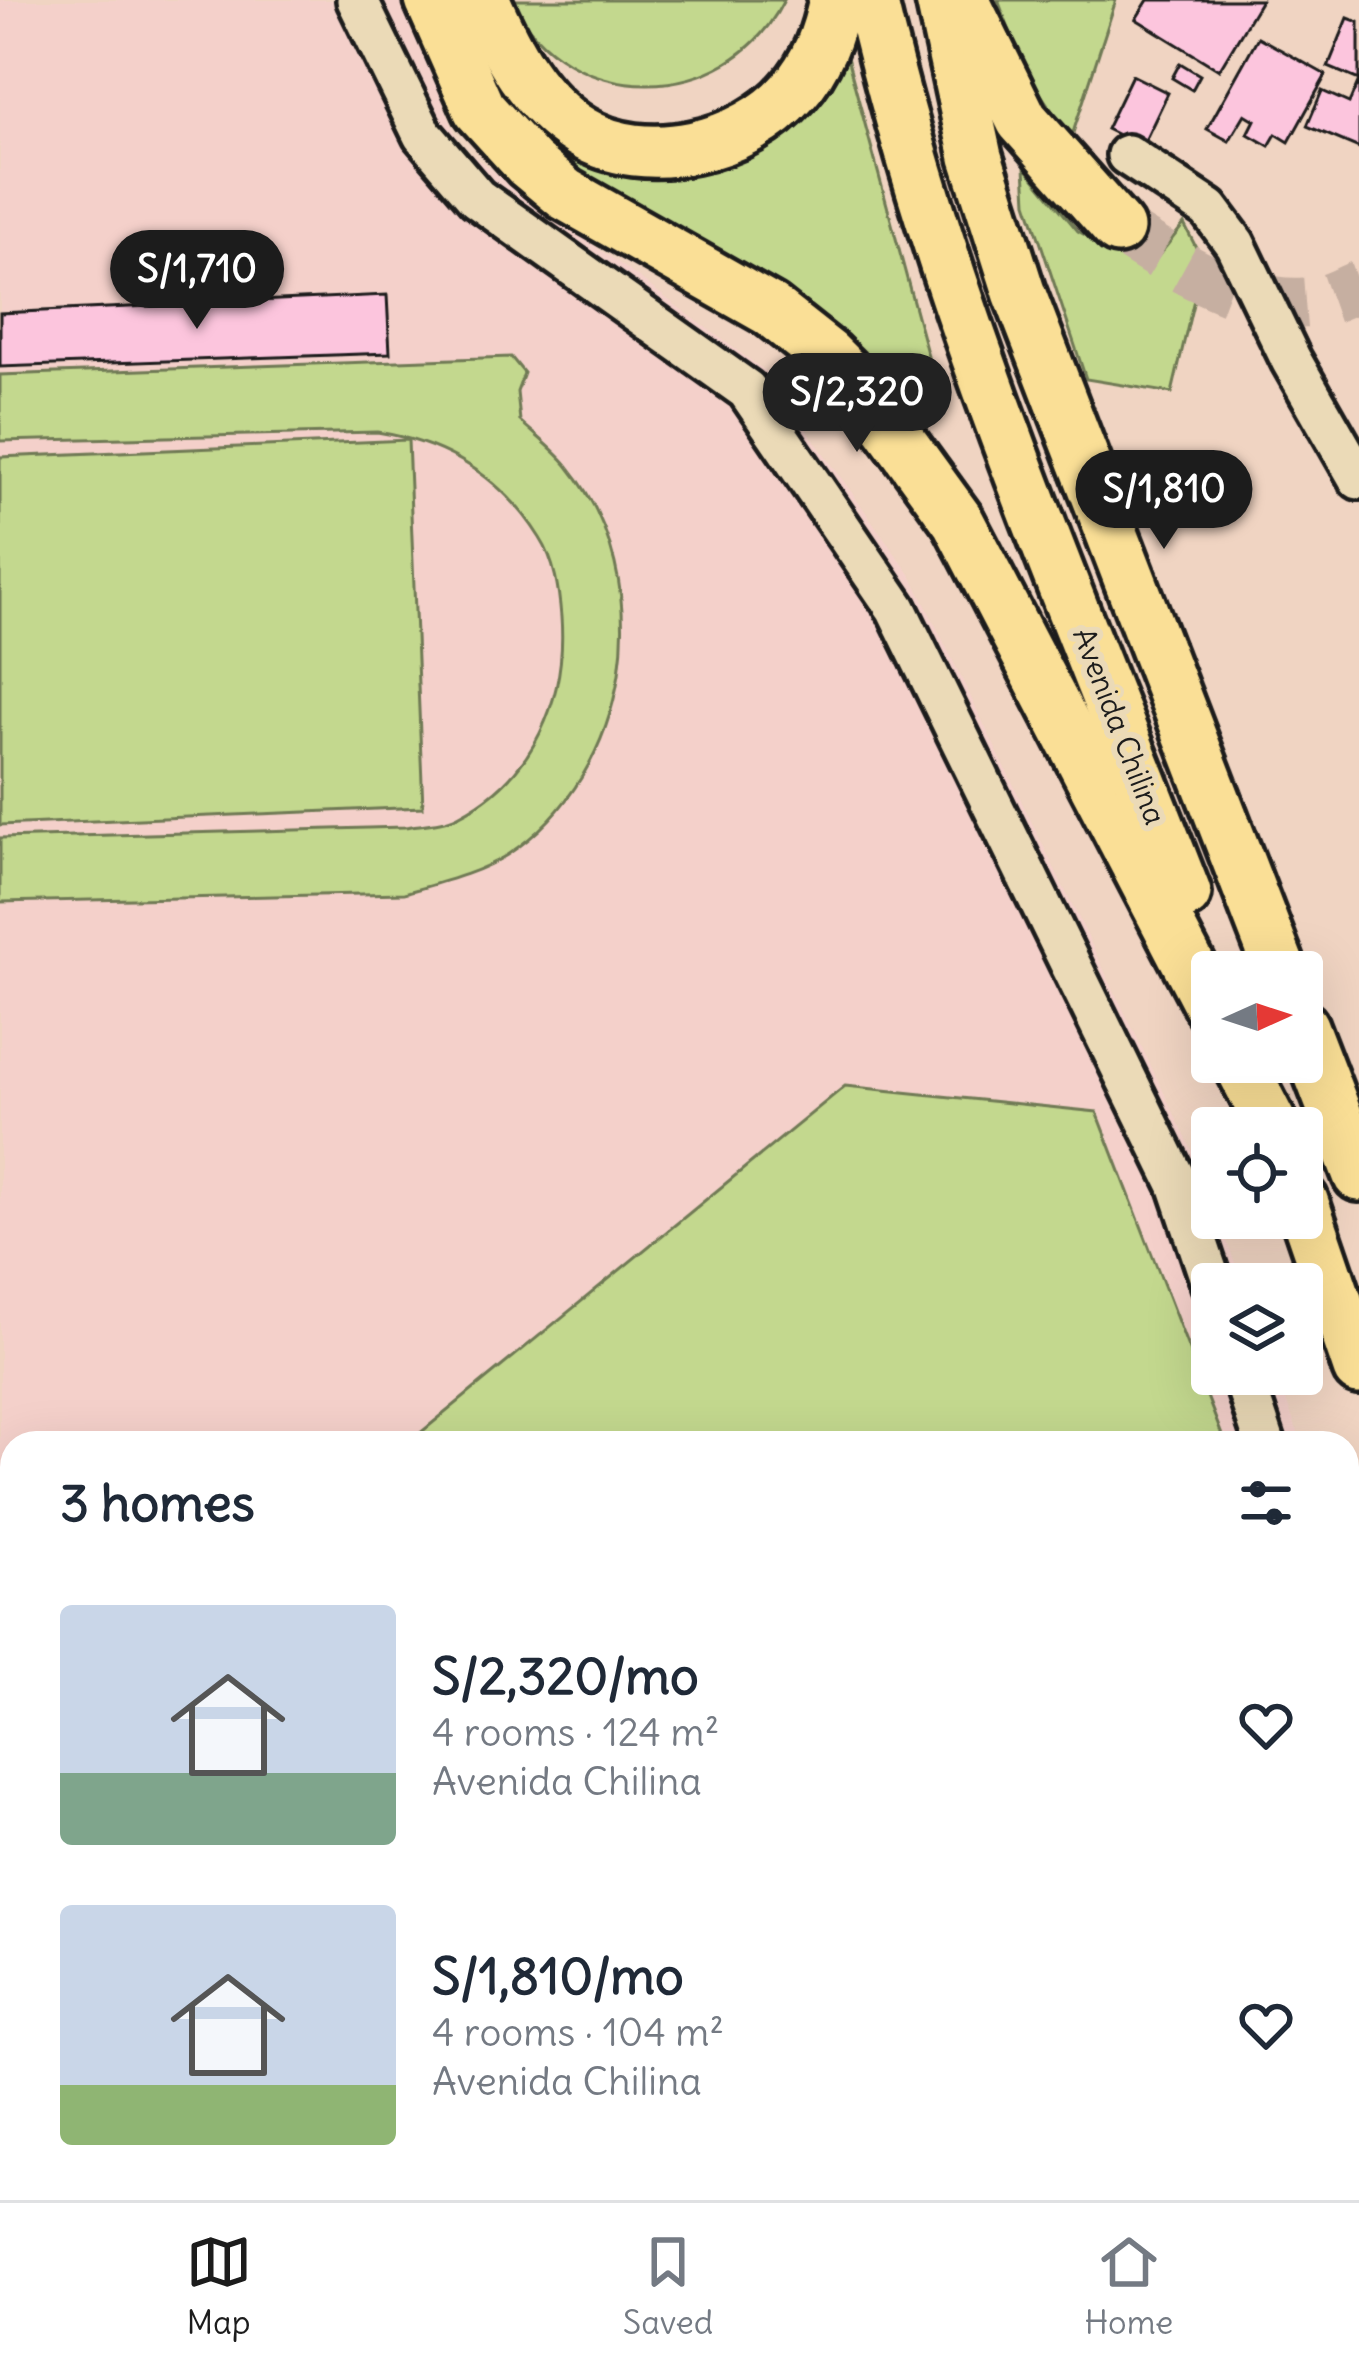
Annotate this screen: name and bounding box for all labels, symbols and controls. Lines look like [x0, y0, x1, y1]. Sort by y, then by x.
pin: S/1,710 [86, 230, 308, 332]
text: S/1,710 [137, 244, 257, 293]
pin: S/2,320 [746, 353, 968, 455]
text: S/2,320 [790, 367, 924, 416]
pin: S/1,810 [1053, 450, 1275, 552]
text: S/1,810 [1102, 464, 1226, 513]
street label: Avenida Chilina [1065, 622, 1175, 830]
north arrow [1191, 951, 1323, 1083]
map controls [1191, 951, 1323, 1395]
button: locate [1191, 1107, 1323, 1239]
button: layers [1191, 1263, 1323, 1395]
icon: filters [1233, 1470, 1299, 1536]
text: 3 homes [60, 1471, 255, 1535]
text: S/2,320/mo [432, 1644, 699, 1708]
icon: home [156, 1653, 300, 1797]
icon: heart [1233, 1692, 1299, 1758]
text: 4 rooms · 124 m² [432, 1708, 719, 1757]
text: Avenida Chilina [432, 1757, 702, 1806]
text: S/1,810/mo [432, 1944, 684, 2008]
icon: home [156, 1953, 300, 2097]
icon: heart [1233, 1992, 1299, 2058]
text: 4 rooms · 104 m² [432, 2008, 724, 2057]
text: Avenida Chilina [432, 2057, 702, 2106]
tab: Map [186, 2229, 252, 2343]
tab: Saved [623, 2229, 713, 2343]
tab: Home [1084, 2229, 1173, 2343]

